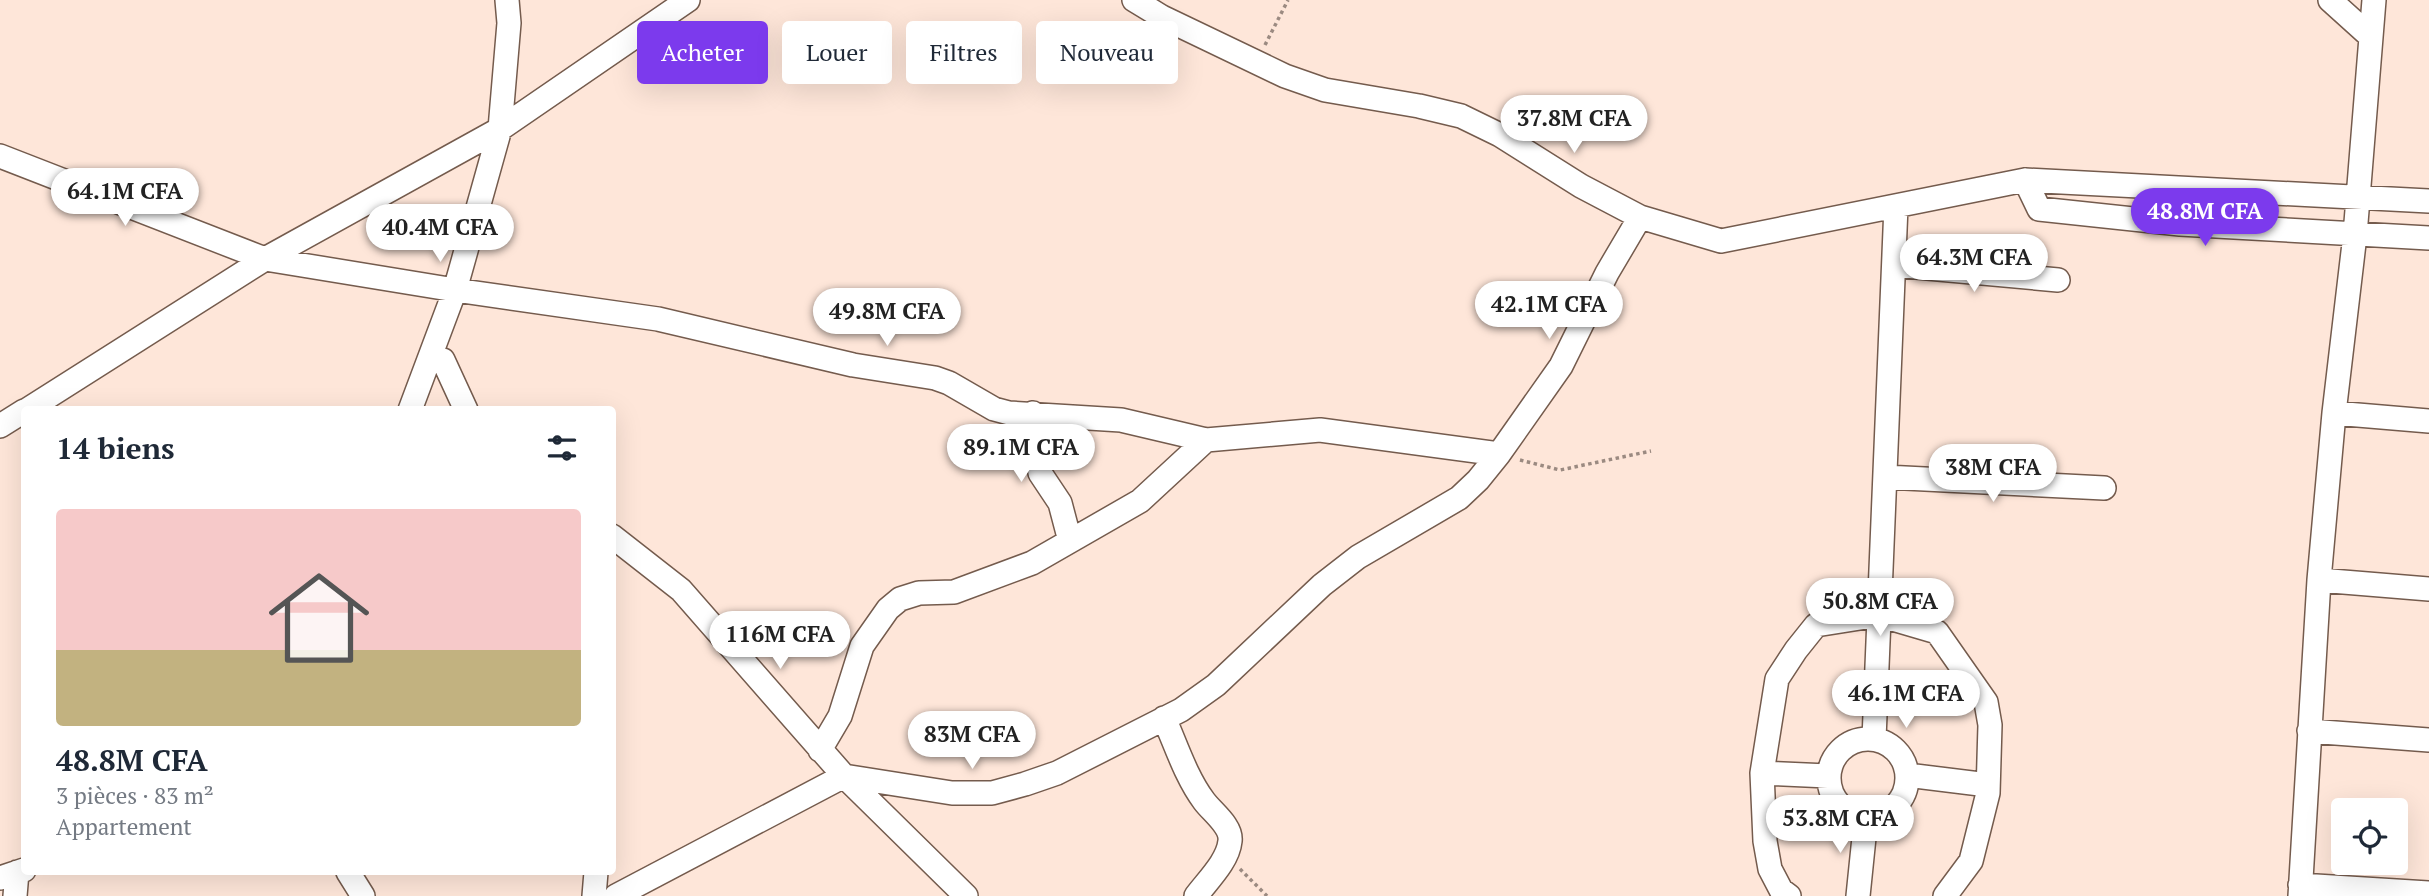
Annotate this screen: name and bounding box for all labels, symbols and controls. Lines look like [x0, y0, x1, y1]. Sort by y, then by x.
chip: Acheter [637, 21, 768, 84]
chip: Louer [782, 21, 892, 84]
chip: Filtres [906, 21, 1022, 84]
chip: Nouveau [1036, 21, 1178, 84]
pin: 37.8M CFA [1494, 96, 1654, 155]
text: 37.8M CFA [1517, 102, 1631, 133]
pin: 64.1M CFA [45, 168, 205, 228]
text: 64.1M CFA [67, 175, 183, 206]
pin: 48.8M CFA [2125, 188, 2285, 248]
text: 48.8M CFA [2147, 195, 2263, 226]
pin: 40.4M CFA [360, 204, 520, 264]
text: 40.4M CFA [382, 211, 498, 242]
pin: 64.3M CFA [1894, 234, 2054, 294]
text: 64.3M CFA [1916, 241, 2032, 272]
pin: 42.1M CFA [1469, 282, 1629, 341]
pin: 49.8M CFA [807, 288, 967, 348]
text: 42.1M CFA [1491, 288, 1607, 319]
text: 49.8M CFA [829, 295, 945, 326]
pin: 89.1M CFA [941, 424, 1101, 484]
text: 14 biens [56, 428, 175, 468]
icon: filters [543, 429, 581, 467]
text: 89.1M CFA [963, 431, 1079, 462]
pin: 38M CFA [1928, 444, 2058, 504]
text: 38M CFA [1945, 451, 2041, 482]
icon: home [256, 555, 382, 681]
pin: 50.8M CFA [1800, 578, 1960, 638]
text: 50.8M CFA [1822, 585, 1938, 616]
pin: 116M CFA [708, 612, 852, 671]
text: 116M CFA [725, 618, 835, 649]
pin: 46.1M CFA [1826, 670, 1986, 730]
text: 46.1M CFA [1848, 677, 1964, 708]
pin: 83M CFA [907, 712, 1037, 771]
text: 83M CFA [924, 718, 1020, 749]
text: 48.8M CFA [56, 740, 208, 780]
text: 3 pièces · 83 m² [56, 780, 214, 811]
pin: 53.8M CFA [1760, 796, 1920, 855]
map controls [2331, 798, 2408, 875]
button: locate [2331, 798, 2408, 875]
text: 53.8M CFA [1782, 802, 1898, 833]
text: Appartement [56, 811, 192, 842]

